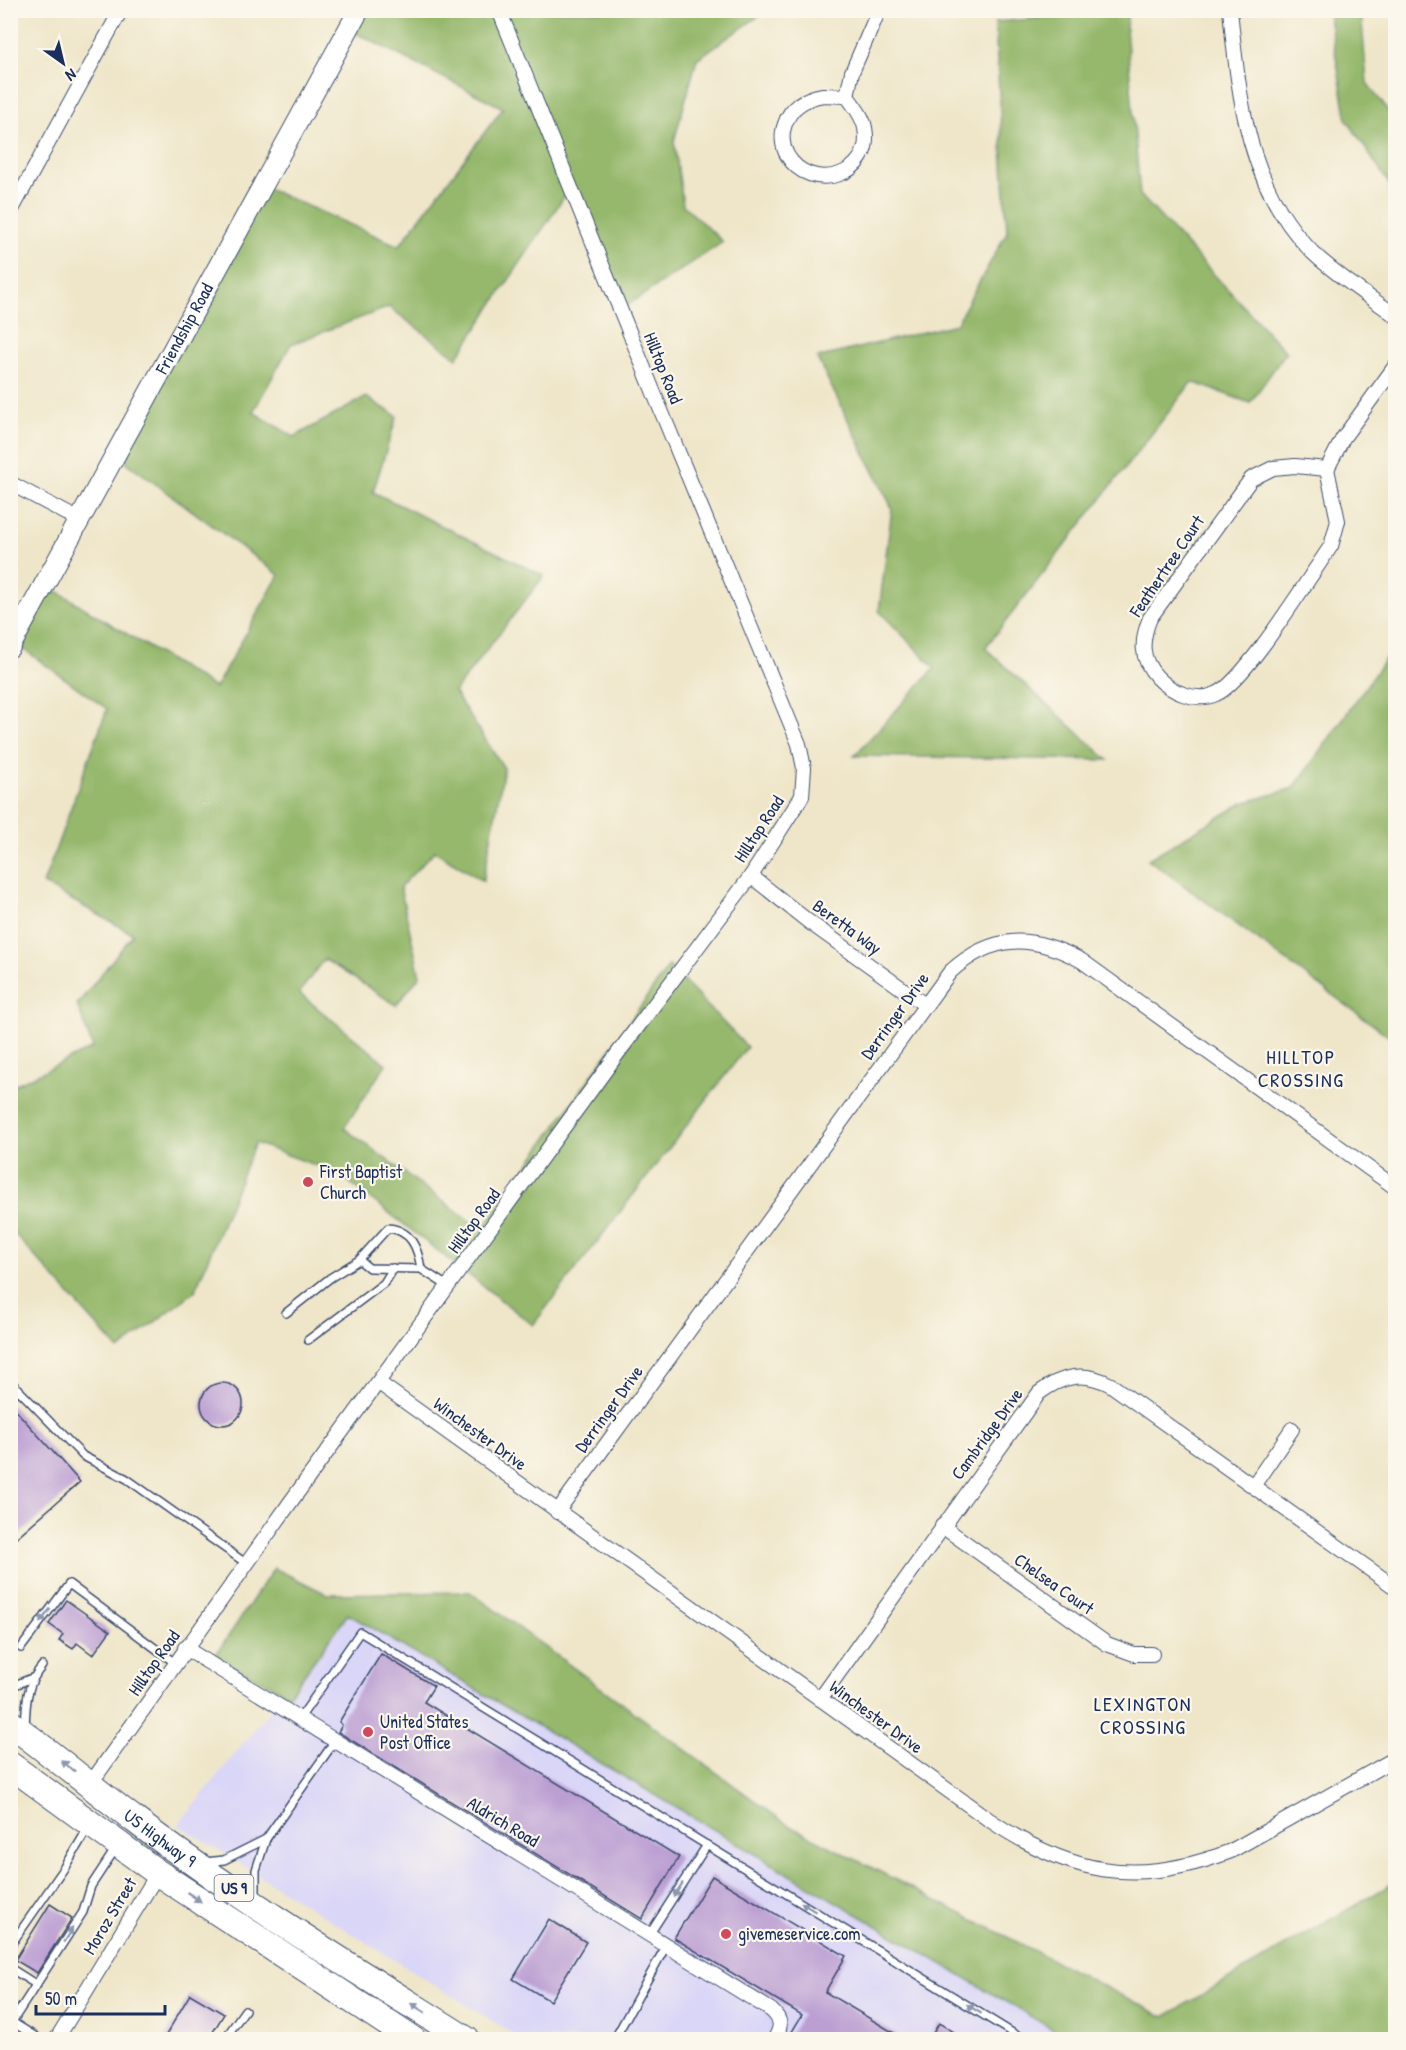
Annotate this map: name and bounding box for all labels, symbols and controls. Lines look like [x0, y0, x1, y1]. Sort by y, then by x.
north arrow [33, 33, 93, 93]
text: N [61, 64, 81, 87]
street label: Friendship Road [149, 279, 219, 379]
street label: Hilltop Road [638, 328, 689, 407]
street label: Feathertree Court [1123, 509, 1210, 622]
street label: Hilltop Road [728, 790, 789, 867]
street label: Beretta Way [808, 893, 887, 960]
street label: Derringer Drive [855, 967, 935, 1064]
district label: HILLTOP CROSSING [1258, 1043, 1344, 1093]
place label: First Baptist Church [319, 1159, 403, 1205]
marker: First Baptist Church [301, 1175, 315, 1189]
street label: Hilltop Road [441, 1183, 506, 1258]
street label: Derringer Drive [569, 1360, 649, 1457]
street label: Cambridge Drive [945, 1383, 1028, 1485]
street label: Winchester Drive [428, 1391, 532, 1476]
street label: Chelsea Court [1009, 1547, 1100, 1621]
one-way arrow [39, 1608, 51, 1623]
street label: Hilltop Road [122, 1625, 185, 1701]
street label: Winchester Drive [824, 1674, 928, 1759]
district label: LEXINGTON CROSSING [1094, 1690, 1192, 1740]
place label: United States Post Office [380, 1709, 468, 1755]
marker: United States Post Office [361, 1725, 375, 1739]
one-way arrow [61, 1760, 76, 1772]
street label: Aldrich Road [463, 1790, 544, 1853]
street label: US Highway 9 [119, 1803, 202, 1873]
street label: Moroz Street [77, 1872, 143, 1959]
road number: US 9 [214, 1875, 254, 1901]
one-way arrow [673, 1882, 684, 1898]
one-way arrow [186, 1891, 202, 1903]
one-way arrow [800, 1901, 816, 1912]
place label: givemeservice.com [738, 1921, 861, 1946]
marker: givemeservice.com [719, 1927, 733, 1941]
one-way arrow [62, 1928, 74, 1944]
scale bar [36, 1978, 165, 2016]
text: 50 m [45, 1986, 77, 2011]
one-way arrow [410, 2003, 426, 2014]
one-way arrow [966, 2003, 982, 2014]

